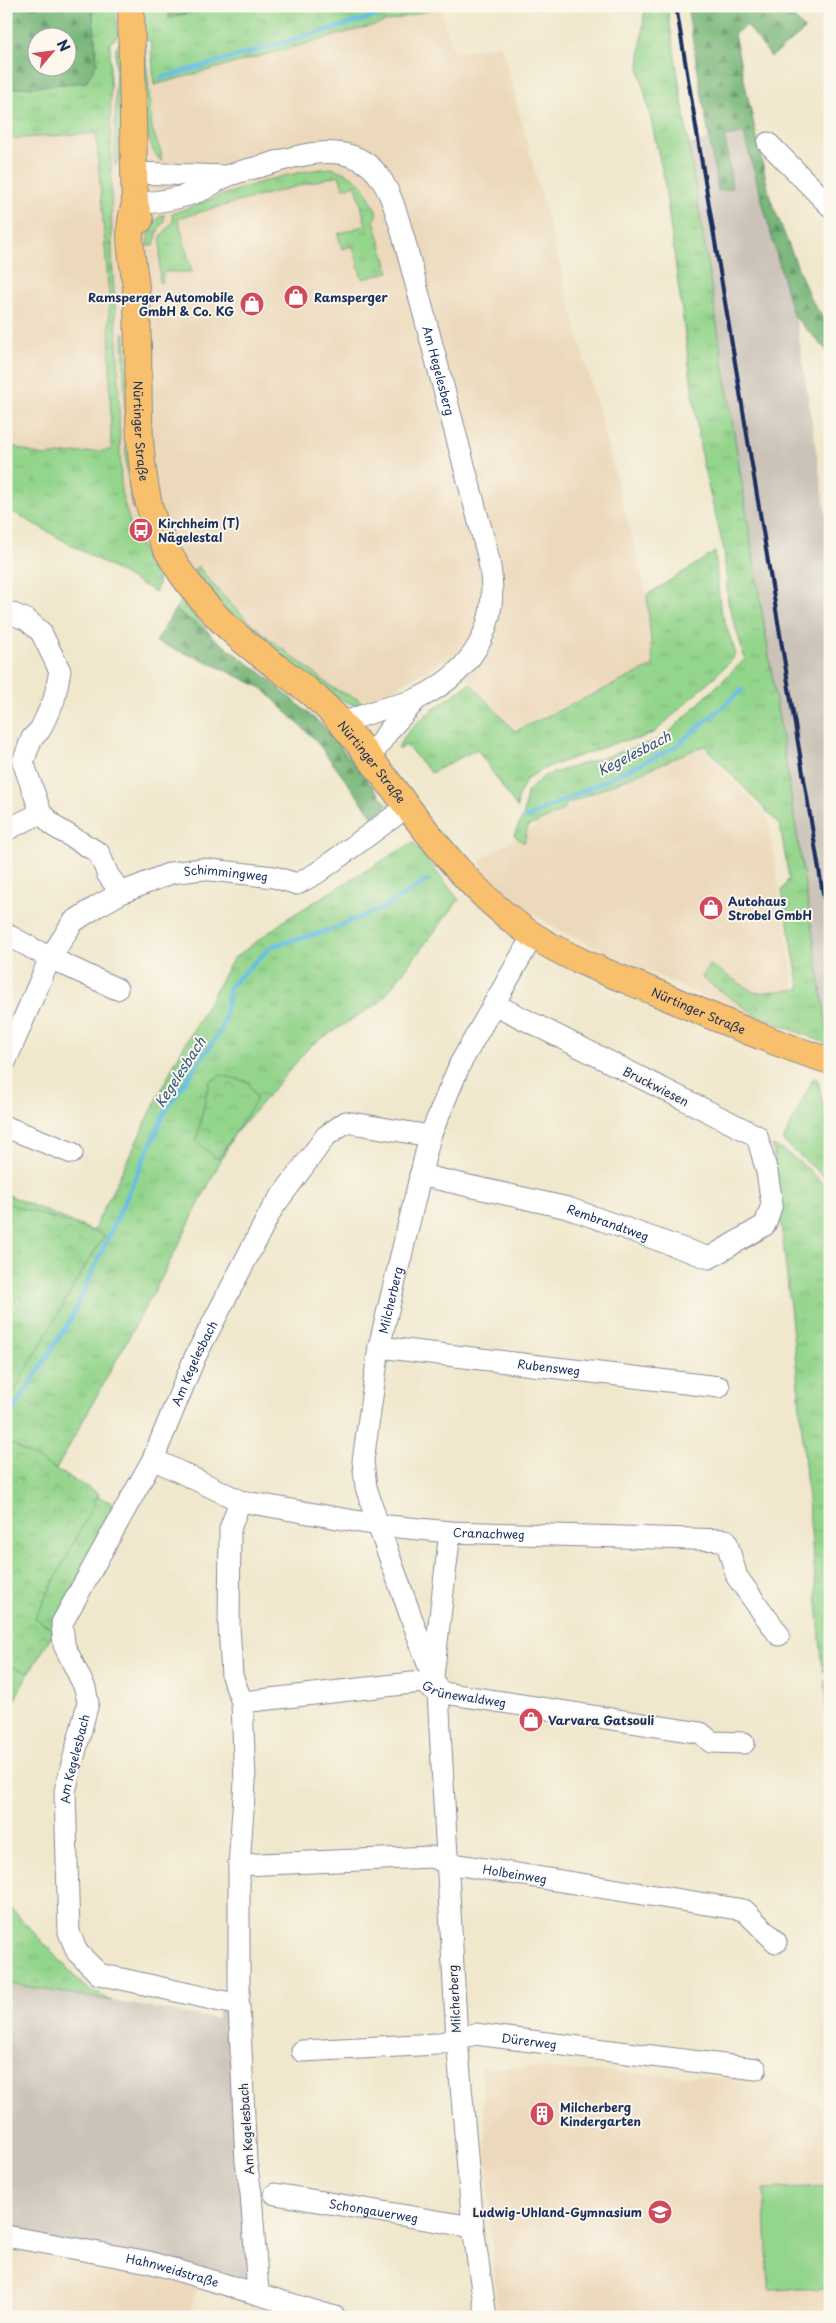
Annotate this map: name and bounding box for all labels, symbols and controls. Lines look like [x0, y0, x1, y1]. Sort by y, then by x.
north arrow [28, 28, 78, 78]
text: N [52, 36, 76, 55]
shop icon: Ramsperger [283, 284, 309, 310]
place label: Ramsperger Automobile GmbH & Co. KG [88, 288, 234, 320]
place label: Ramsperger [314, 288, 388, 306]
shop icon: Ramsperger Automobile GmbH & Co. KG [239, 291, 265, 317]
street label: Am Hegelesberg [418, 324, 459, 417]
street label: Nürtinger Straße [129, 381, 153, 482]
place label: Kirchheim (T) Nägelestal [158, 514, 239, 546]
bus stop icon: Kirchheim (T) Nägelestal [128, 517, 154, 543]
street label: Nürtinger Straße [334, 716, 410, 807]
water label: Kegelesbach [594, 725, 675, 780]
street label: Schimmingweg [182, 860, 269, 885]
place label: Autohaus Strobel GmbH [728, 892, 812, 924]
shop icon: Autohaus Strobel GmbH [698, 895, 724, 921]
street label: Nürtinger Straße [649, 983, 748, 1038]
water label: Kegelesbach [149, 1032, 211, 1111]
street label: Bruckwiesen [620, 1062, 692, 1110]
street label: Rembrandtweg [564, 1199, 651, 1245]
street label: Milcherberg [374, 1265, 407, 1335]
street label: Am Kegelesbach [167, 1317, 222, 1409]
street label: Rubensweg [516, 1354, 581, 1380]
street label: Cranachweg [453, 1523, 525, 1543]
street label: Grünewaldweg [419, 1676, 508, 1712]
shop icon: Varvara Gatsouli [518, 1707, 544, 1733]
place label: Varvara Gatsouli [548, 1711, 655, 1729]
street label: Am Kegelesbach [55, 1712, 94, 1804]
street label: Holbeinweg [481, 1860, 548, 1888]
street label: Milcherberg [443, 1964, 465, 2034]
street label: Dürerweg [500, 2028, 558, 2053]
street label: Am Kegelesbach [234, 2082, 258, 2176]
place label: Milcherberg Kindergarten [560, 2098, 641, 2130]
building icon: Milcherberg Kindergarten [529, 2101, 555, 2127]
street label: Schongauerweg [328, 2194, 420, 2227]
school or university icon: Ludwig-Uhland-Gymnasium [647, 2199, 673, 2225]
place label: Ludwig-Uhland-Gymnasium [473, 2203, 642, 2221]
street label: Hahnweidstraße [125, 2249, 221, 2291]

